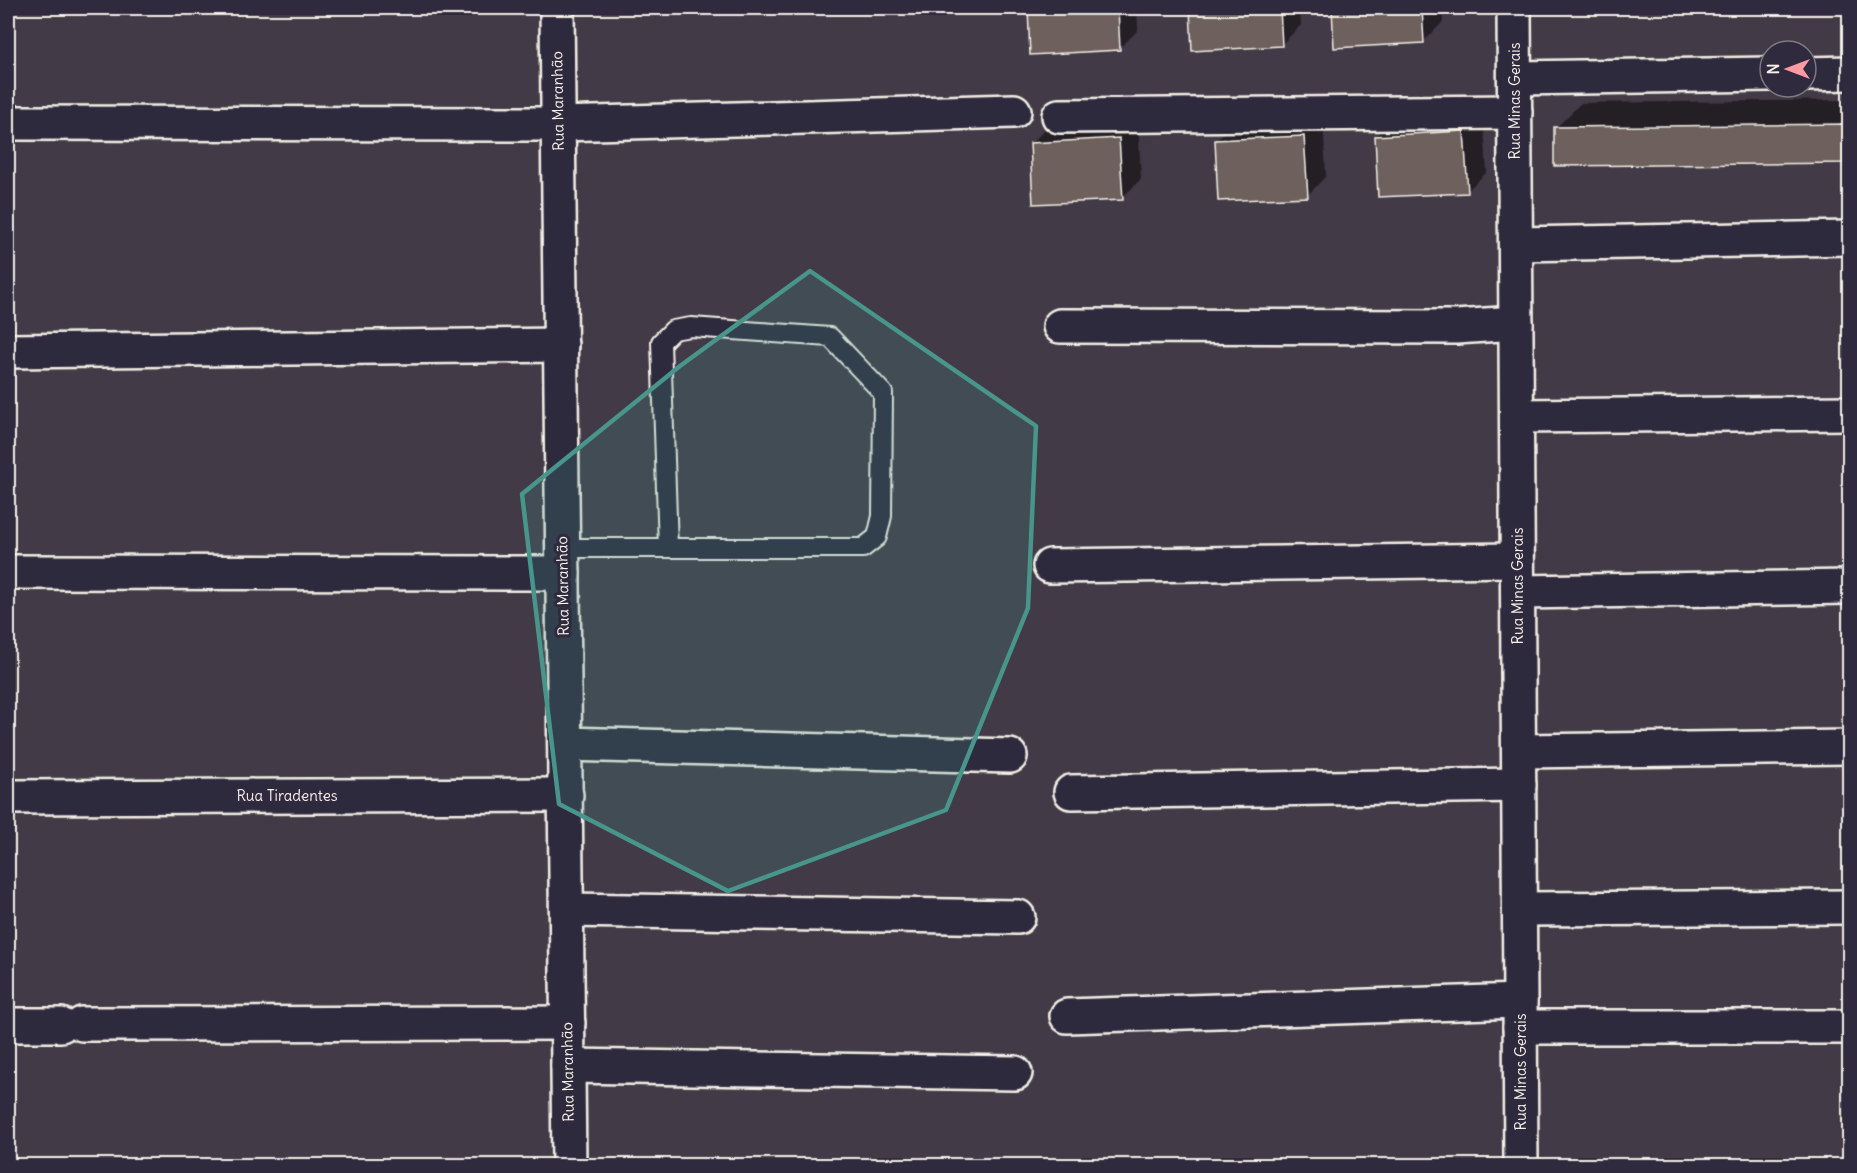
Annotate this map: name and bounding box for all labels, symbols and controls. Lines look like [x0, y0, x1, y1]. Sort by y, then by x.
north arrow [1758, 39, 1818, 99]
street label: Rua Minas Gerais [1505, 42, 1524, 160]
street label: Rua Maranhão [547, 51, 568, 151]
text: N [1763, 63, 1783, 75]
street label: Rua Minas Gerais [1508, 527, 1527, 645]
street label: Rua Maranhão [552, 536, 573, 636]
street label: Rua Tiradentes [236, 786, 338, 805]
street label: Rua Minas Gerais [1511, 1013, 1530, 1131]
street label: Rua Maranhão [557, 1022, 578, 1122]

